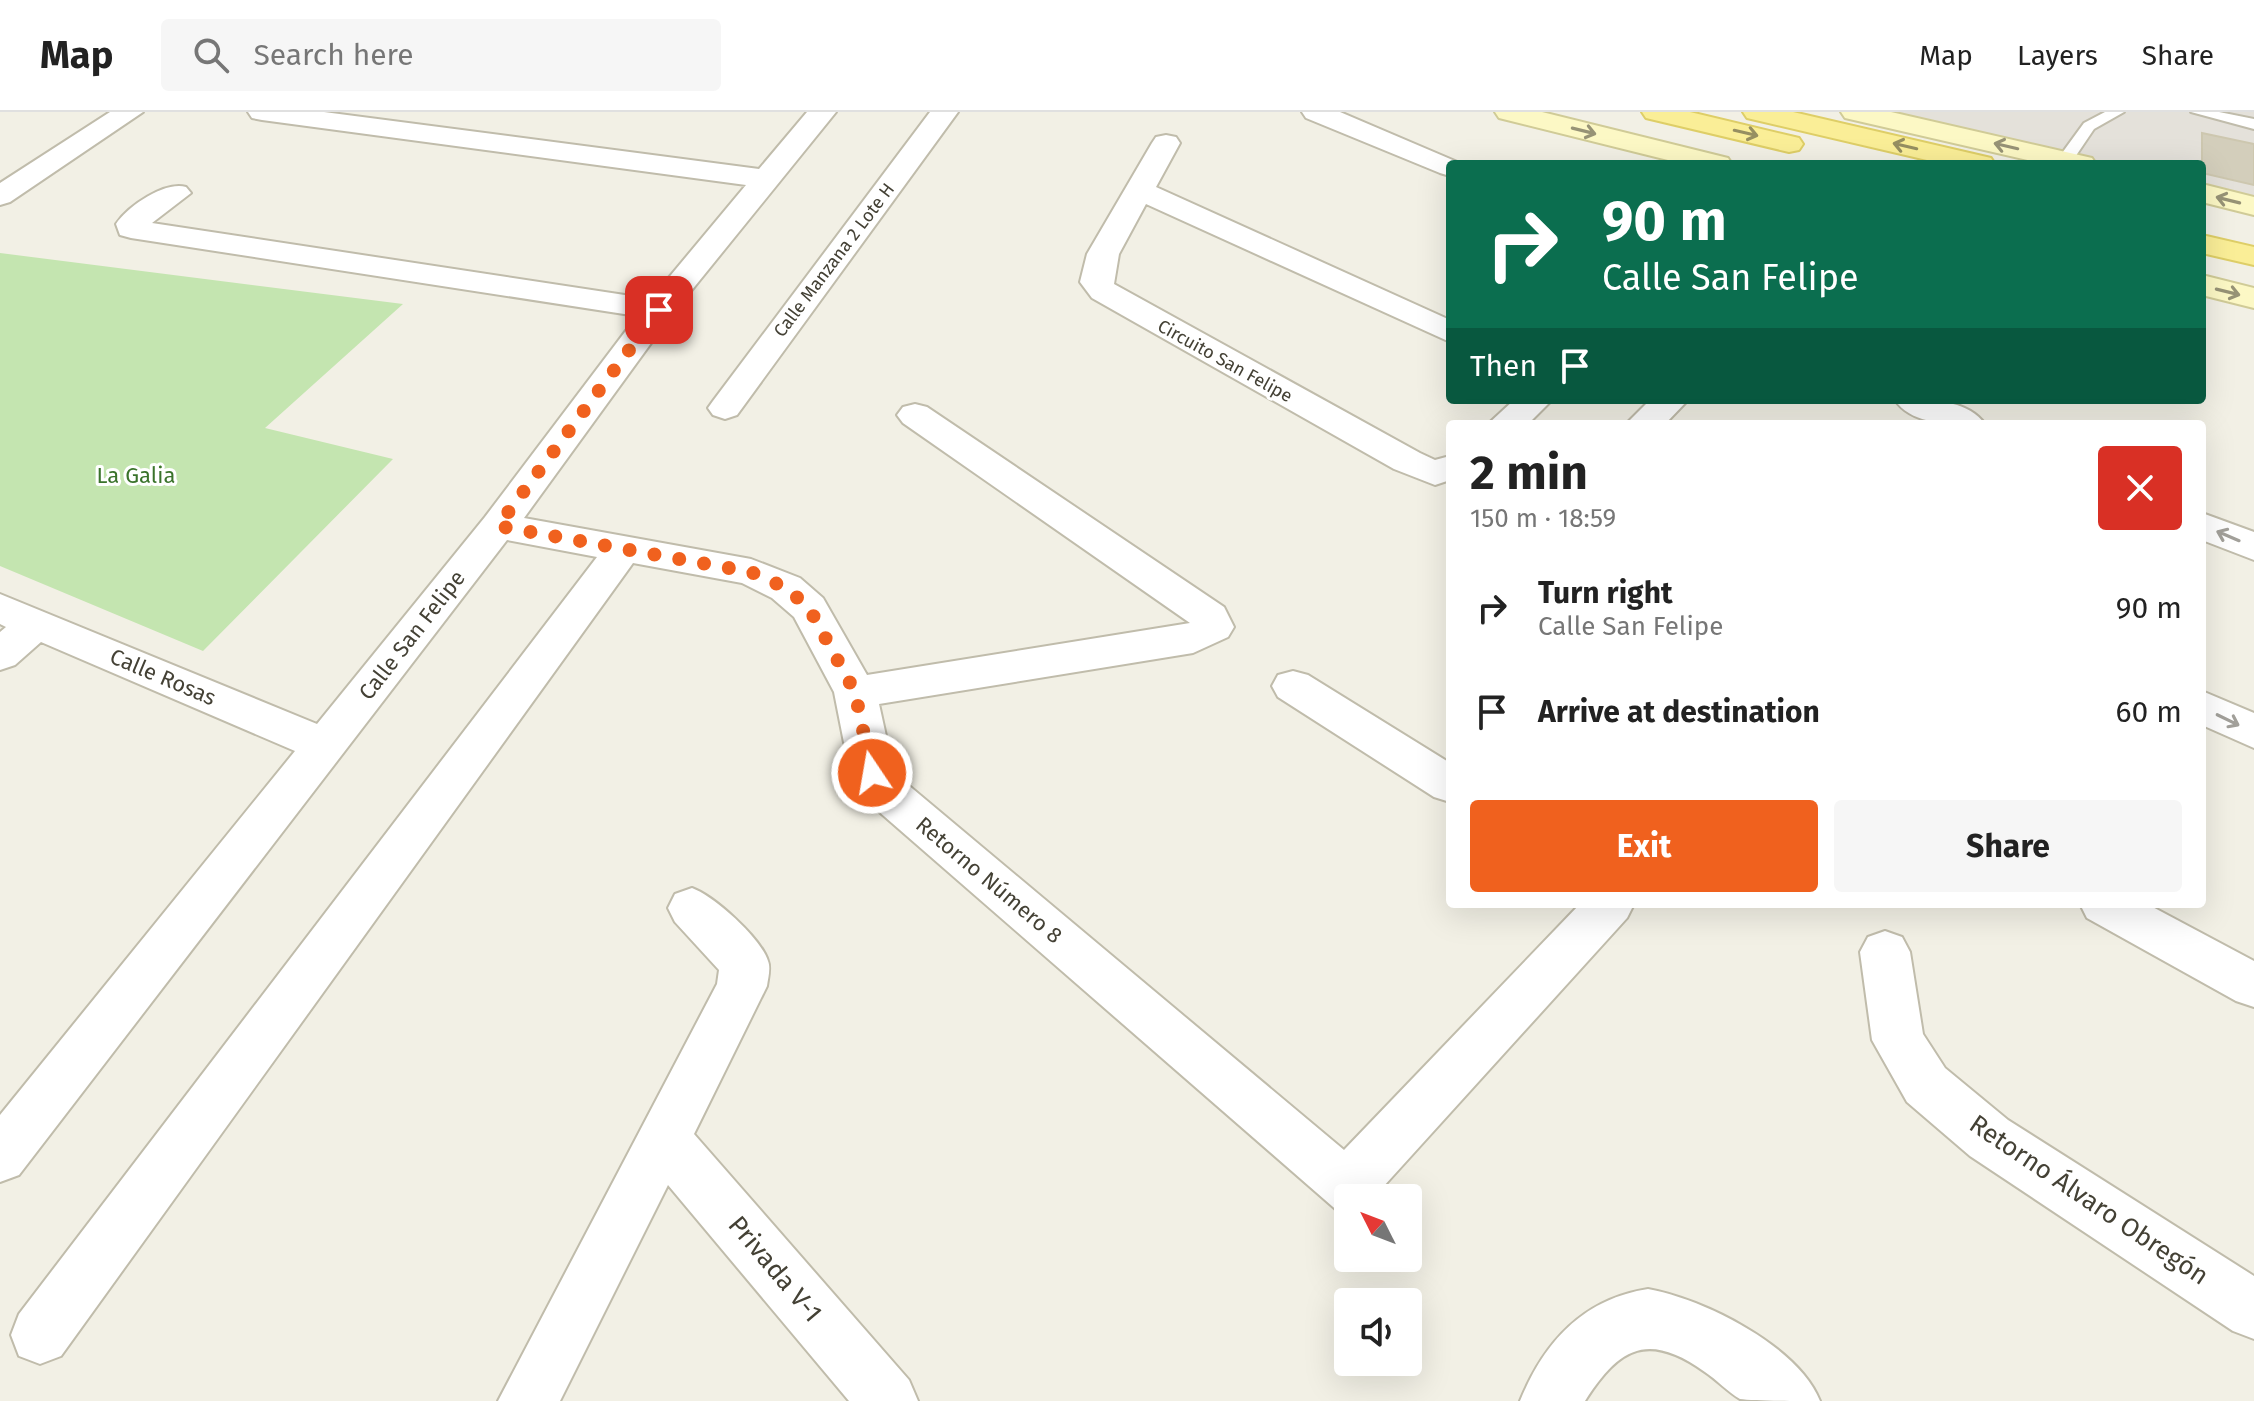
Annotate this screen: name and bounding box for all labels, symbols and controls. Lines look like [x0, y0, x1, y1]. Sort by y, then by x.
search box [161, 19, 721, 91]
text: Map [40, 32, 113, 78]
icon: search [189, 33, 233, 77]
text: Search here [253, 37, 414, 73]
text: Map [1919, 39, 1973, 72]
text: Layers [2017, 39, 2098, 72]
text: Share [2142, 39, 2214, 72]
one-way arrow [1571, 124, 1597, 139]
one-way arrow [1732, 126, 1758, 141]
one-way arrow [1893, 138, 1918, 153]
one-way arrow [1993, 138, 2019, 153]
street label: Calle Manzana 2 Lote H [769, 179, 899, 341]
text: 90 m [1602, 188, 1727, 255]
icon: right [1470, 192, 1574, 296]
one-way arrow [2216, 192, 2241, 207]
text: Calle San Felipe [1602, 256, 1859, 300]
pin [625, 276, 693, 344]
one-way arrow [2215, 285, 2240, 300]
icon: arrive [637, 288, 681, 332]
street label: Circuito San Felipe [1154, 315, 1296, 407]
icon: arrive [1553, 344, 1597, 388]
text: Then [1470, 348, 1537, 384]
text: 2 min [1470, 444, 1588, 502]
button: close [2098, 446, 2182, 530]
park label: La Galia [97, 462, 175, 489]
text: 150 m · 18:59 [1470, 503, 1616, 534]
one-way arrow [2216, 528, 2240, 543]
street label: Calle San Felipe [353, 565, 471, 705]
text: Turn right [1538, 575, 1673, 611]
icon: right [1470, 586, 1514, 630]
text: 90 m [2116, 590, 2182, 626]
text: Calle San Felipe [1538, 611, 1723, 642]
street label: Calle Rosas [106, 643, 220, 711]
icon: arrive [1470, 690, 1514, 734]
text: Arrive at destination [1538, 694, 1820, 730]
text: 60 m [2116, 694, 2182, 730]
one-way arrow [2216, 713, 2240, 728]
position arrow [830, 731, 914, 815]
button: Exit [1470, 800, 1818, 892]
button: Share [1834, 800, 2182, 892]
street label: Retorno Número 8 [910, 811, 1068, 949]
street label: Retorno Álvaro Obregón [1964, 1108, 2214, 1292]
north arrow [1334, 1184, 1422, 1272]
map controls [1334, 1184, 1422, 1376]
street label: Privada V-1 [722, 1210, 828, 1328]
button: sound [1334, 1288, 1422, 1376]

